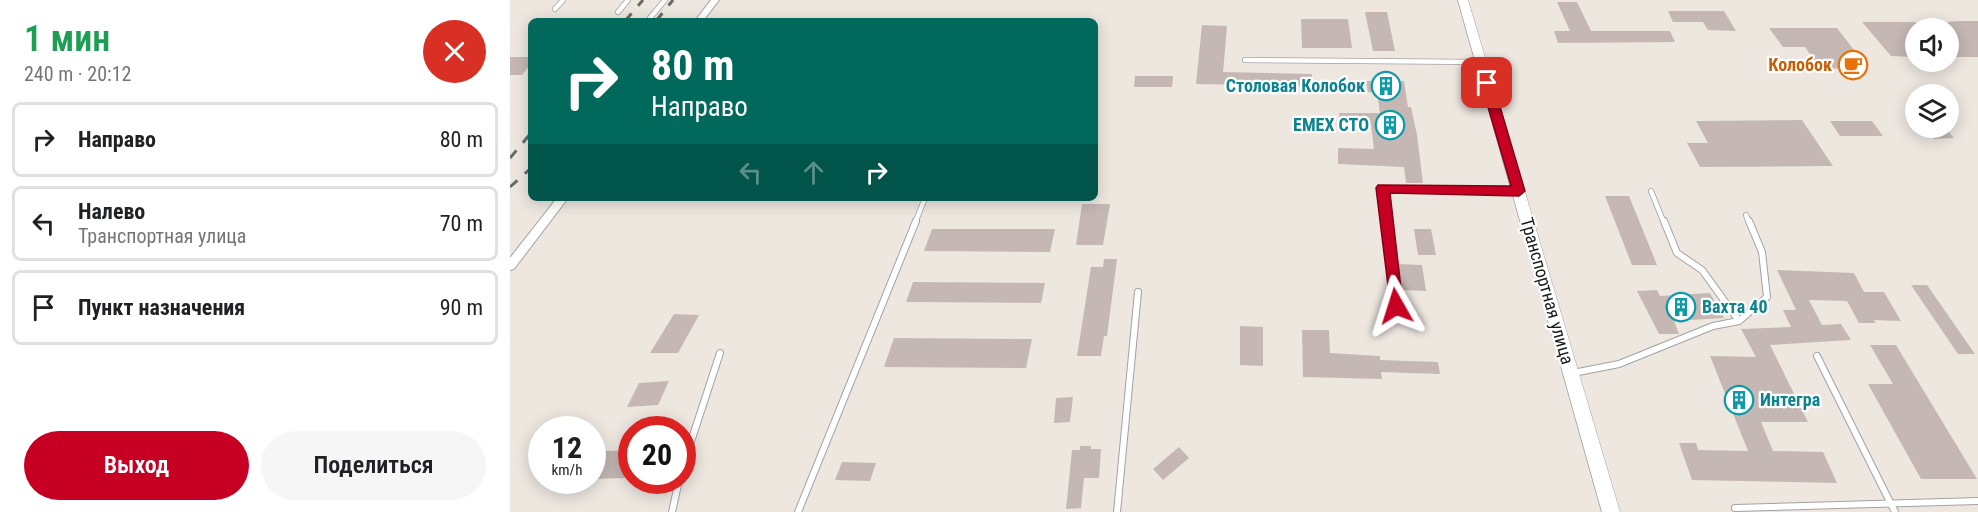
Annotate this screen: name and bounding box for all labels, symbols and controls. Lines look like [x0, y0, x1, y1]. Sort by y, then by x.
text: 1 мин [24, 18, 110, 60]
map controls [1905, 18, 1959, 138]
button: sound [1905, 18, 1959, 72]
button: close [423, 20, 486, 83]
text: 80 m [651, 41, 734, 90]
icon: right [552, 42, 630, 120]
cafe icon: Колобок [1837, 49, 1869, 81]
place label: Колобок [1768, 54, 1832, 75]
pin [1461, 57, 1512, 108]
text: 240 m · 20:12 [24, 62, 131, 86]
icon: arrive [1470, 66, 1503, 99]
building icon: Столовая Колобок [1370, 70, 1402, 102]
place label: Столовая Колобок [1226, 75, 1365, 96]
button: layers [1905, 84, 1959, 138]
text: Направо [651, 91, 748, 123]
building icon: EMEX СТО [1374, 109, 1406, 141]
place label: EMEX СТО [1293, 114, 1369, 135]
icon: right [27, 123, 60, 156]
text: Направо [78, 127, 156, 152]
text: 80 m [440, 127, 483, 152]
icon: left [734, 156, 767, 189]
icon: ahead [797, 156, 830, 189]
icon: right [860, 156, 893, 189]
text: Налево [78, 199, 145, 224]
icon: left [27, 207, 60, 240]
text: 70 m [440, 211, 483, 236]
street label: Транспортная улица [1516, 215, 1578, 367]
text: Транспортная улица [78, 224, 246, 248]
position arrow [1364, 274, 1428, 338]
icon: arrive [27, 291, 60, 324]
building icon: Вахта 40 [1665, 291, 1697, 323]
text: Пункт назначения [78, 295, 245, 320]
text: 90 m [440, 295, 483, 320]
place label: Вахта 40 [1702, 296, 1768, 317]
building icon: Интегра [1723, 384, 1755, 416]
place label: Интегра [1760, 389, 1820, 410]
speed limit sign: 20 [618, 416, 696, 494]
text: 12 [552, 430, 582, 465]
button: Выход [24, 431, 249, 500]
button: Поделиться [261, 431, 486, 500]
text: km/h [552, 461, 582, 479]

